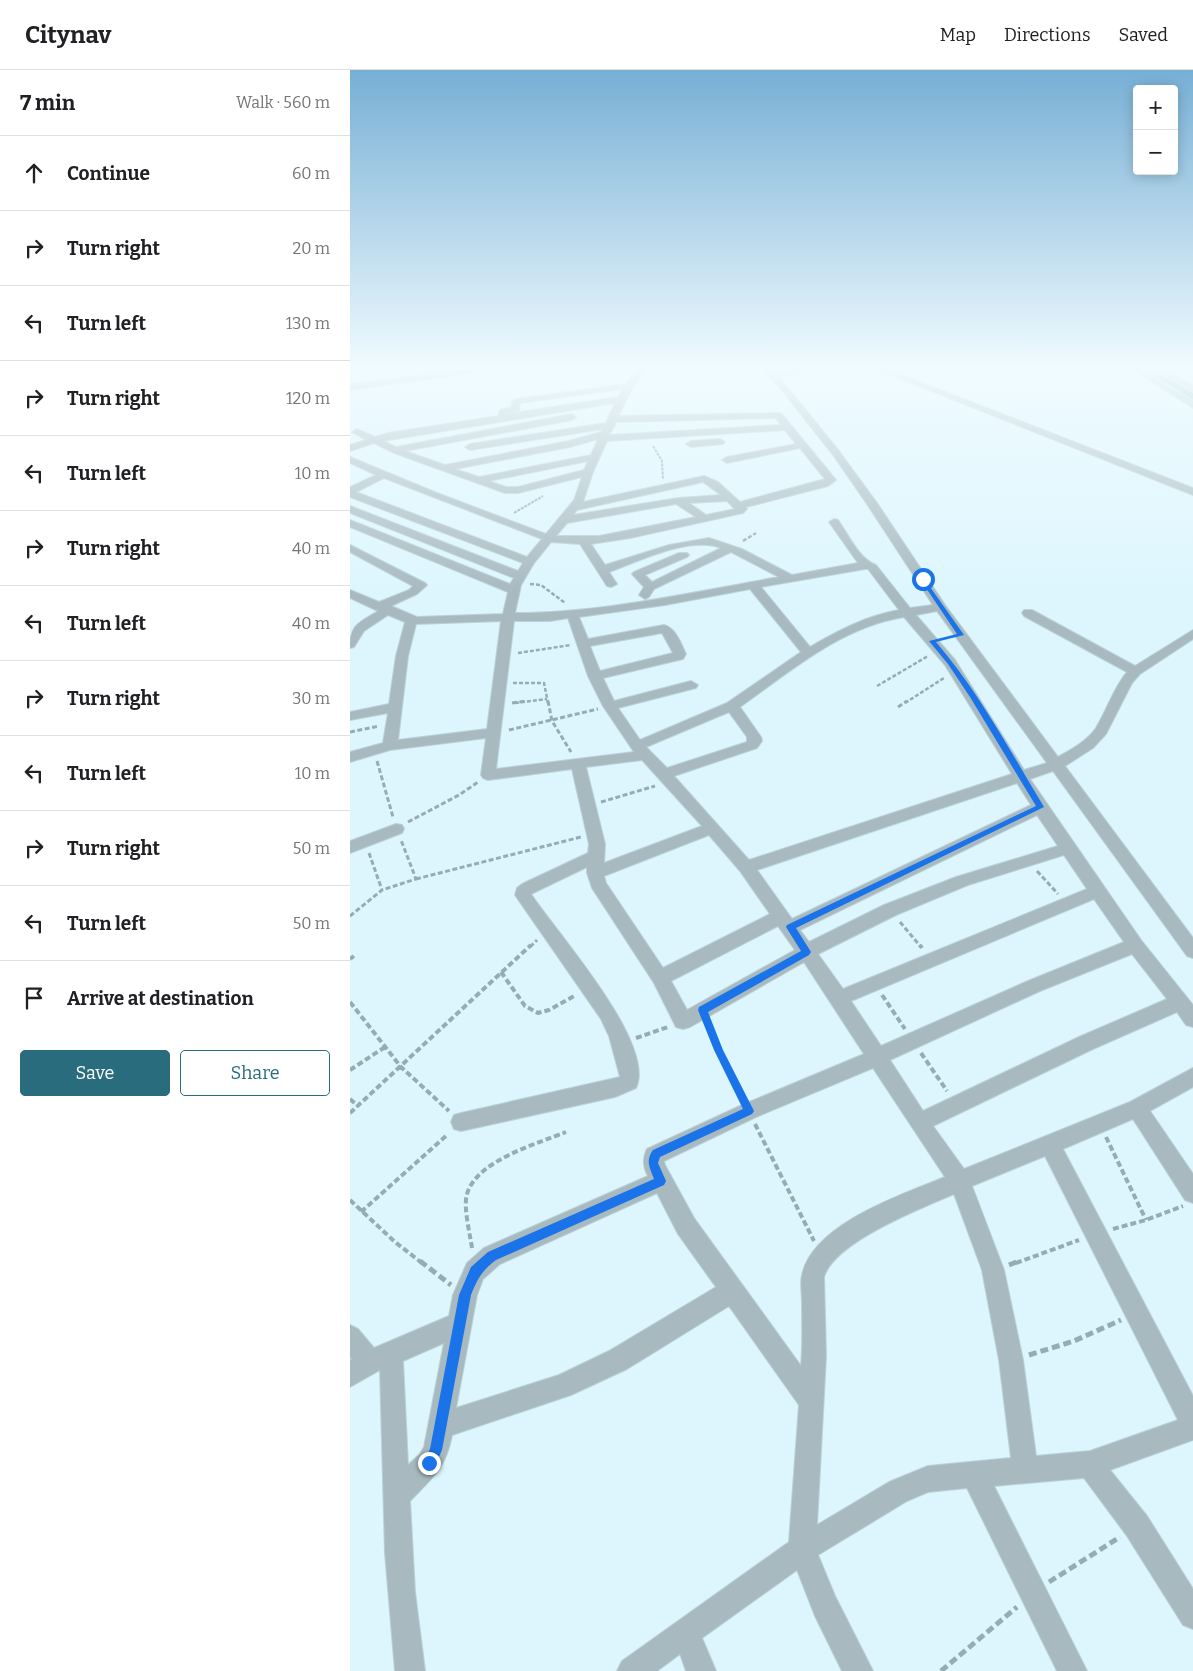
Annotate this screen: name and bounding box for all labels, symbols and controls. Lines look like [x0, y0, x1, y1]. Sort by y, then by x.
text: Citynav [25, 21, 111, 49]
text: Map [940, 24, 976, 46]
text: Directions [1004, 24, 1091, 46]
text: Saved [1119, 24, 1168, 46]
map controls [1133, 85, 1178, 175]
button: + [1133, 85, 1178, 130]
text: 7 min [20, 90, 75, 116]
text: Walk · 560 m [236, 93, 330, 112]
button: − [1133, 130, 1178, 175]
icon: ahead [20, 159, 48, 187]
text: Continue [67, 162, 150, 185]
text: 60 m [292, 164, 330, 183]
icon: right [20, 234, 48, 262]
text: Turn right [67, 237, 160, 260]
text: 20 m [293, 239, 330, 258]
icon: left [20, 309, 48, 337]
text: Turn left [67, 312, 146, 335]
text: 130 m [286, 314, 330, 333]
icon: right [20, 384, 48, 412]
text: Turn right [67, 387, 160, 410]
text: 120 m [286, 389, 330, 408]
icon: left [20, 459, 48, 487]
text: Turn left [67, 462, 146, 485]
text: 10 m [295, 464, 330, 483]
icon: right [20, 534, 48, 562]
text: Turn right [67, 537, 160, 560]
text: 40 m [292, 539, 330, 558]
route start [912, 568, 935, 591]
icon: left [20, 609, 48, 637]
text: Turn left [67, 612, 146, 635]
text: 40 m [292, 614, 330, 633]
icon: right [20, 684, 48, 712]
text: Turn right [67, 687, 160, 710]
text: 30 m [292, 689, 330, 708]
icon: left [20, 759, 48, 787]
text: Turn left [67, 762, 146, 785]
text: 10 m [295, 764, 330, 783]
icon: right [20, 834, 48, 862]
text: Turn right [67, 837, 160, 860]
text: 50 m [293, 839, 330, 858]
icon: left [20, 909, 48, 937]
text: Turn left [67, 912, 146, 935]
text: 50 m [293, 914, 330, 933]
icon: arrive [20, 984, 48, 1012]
text: Arrive at destination [67, 987, 254, 1010]
button: Save [20, 1050, 170, 1096]
button: Share [180, 1050, 330, 1096]
route end [418, 1452, 441, 1475]

